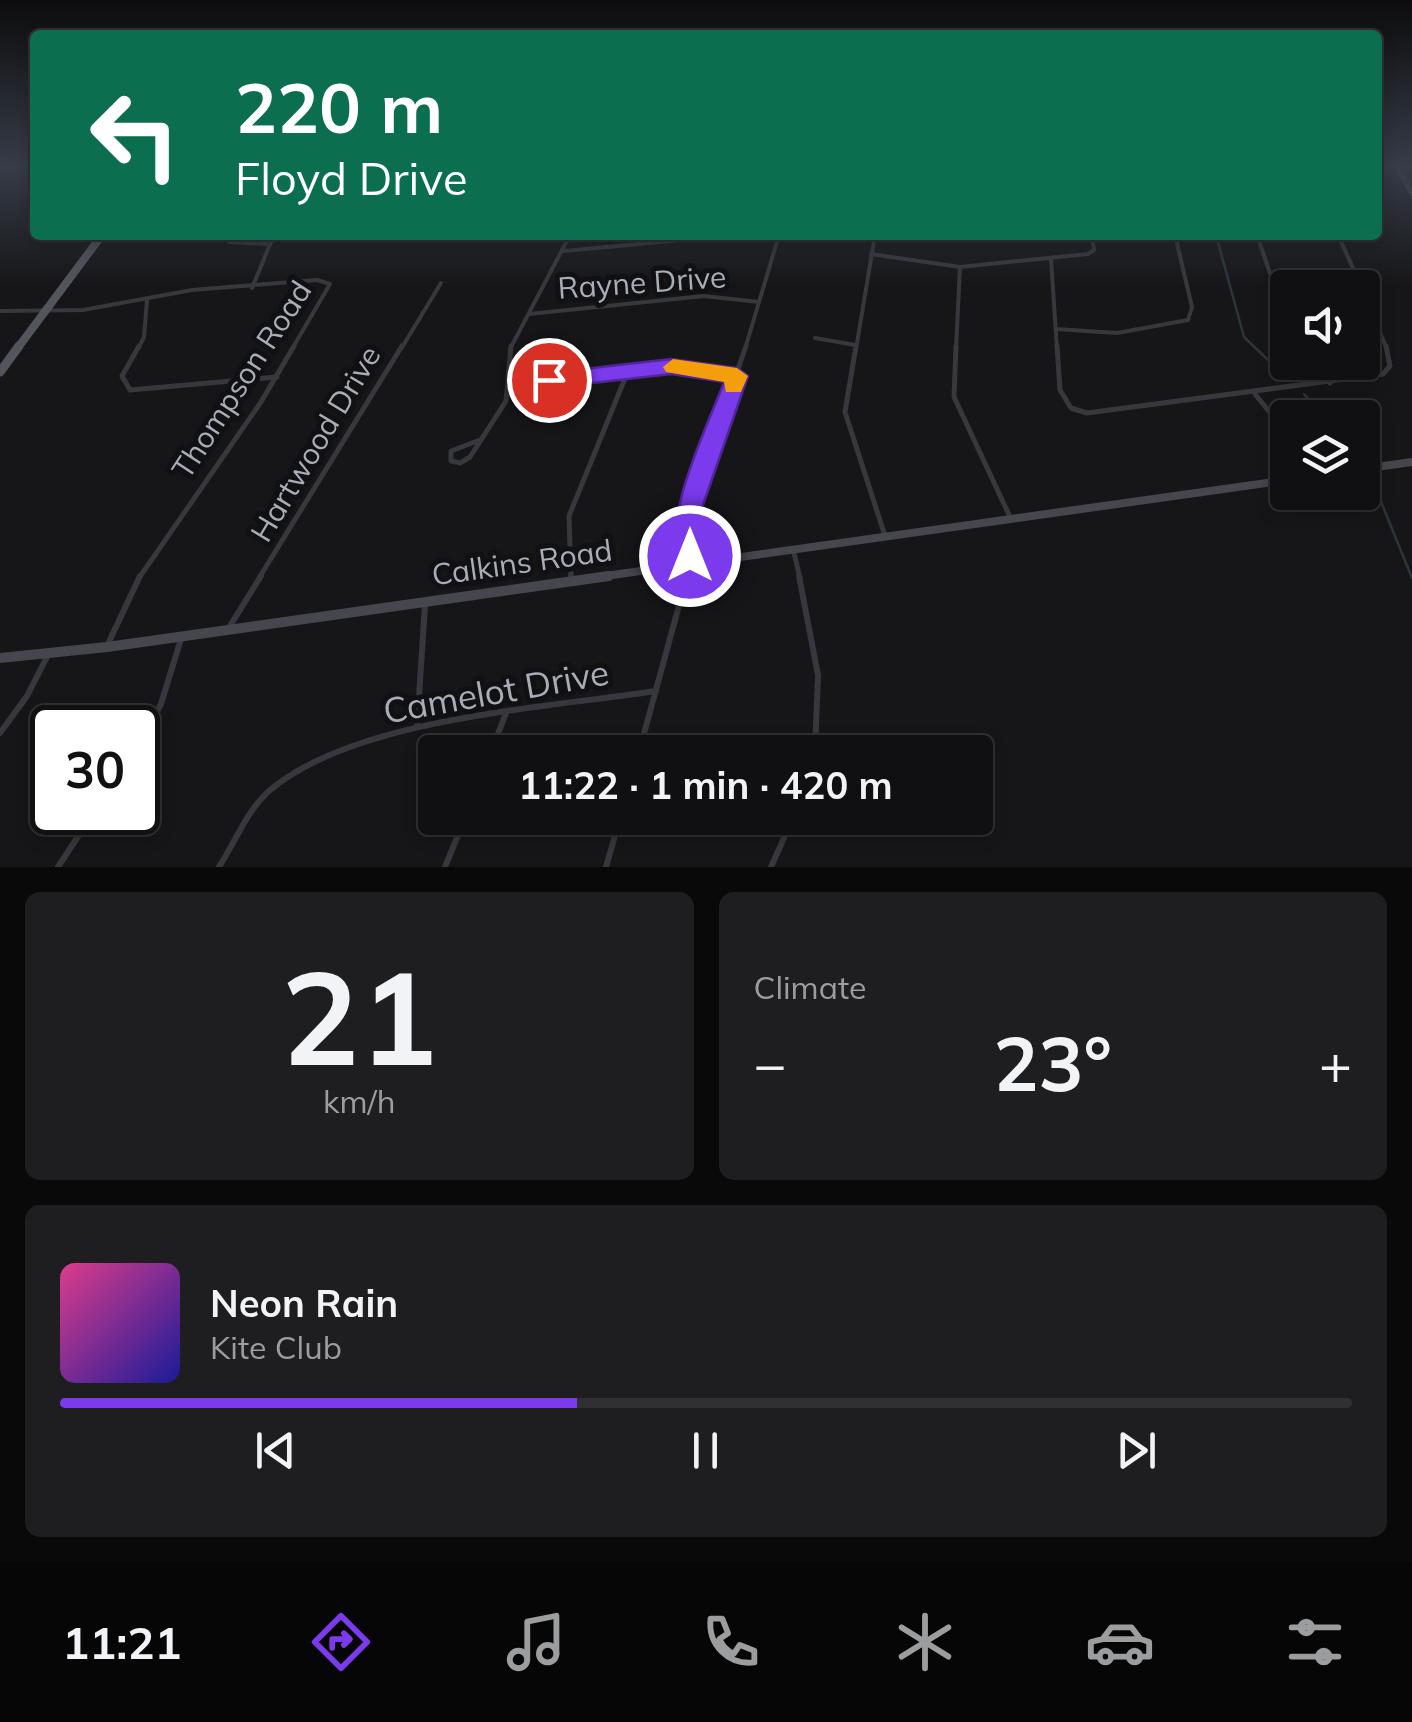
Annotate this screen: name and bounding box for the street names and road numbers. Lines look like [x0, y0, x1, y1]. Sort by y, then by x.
street label: Rayne Drive [556, 257, 727, 307]
street label: Thompson Road [163, 273, 319, 485]
street label: Hartwood Drive [242, 339, 389, 548]
street label: Calkins Road [429, 531, 614, 593]
street label: Camelot Drive [380, 650, 612, 732]

